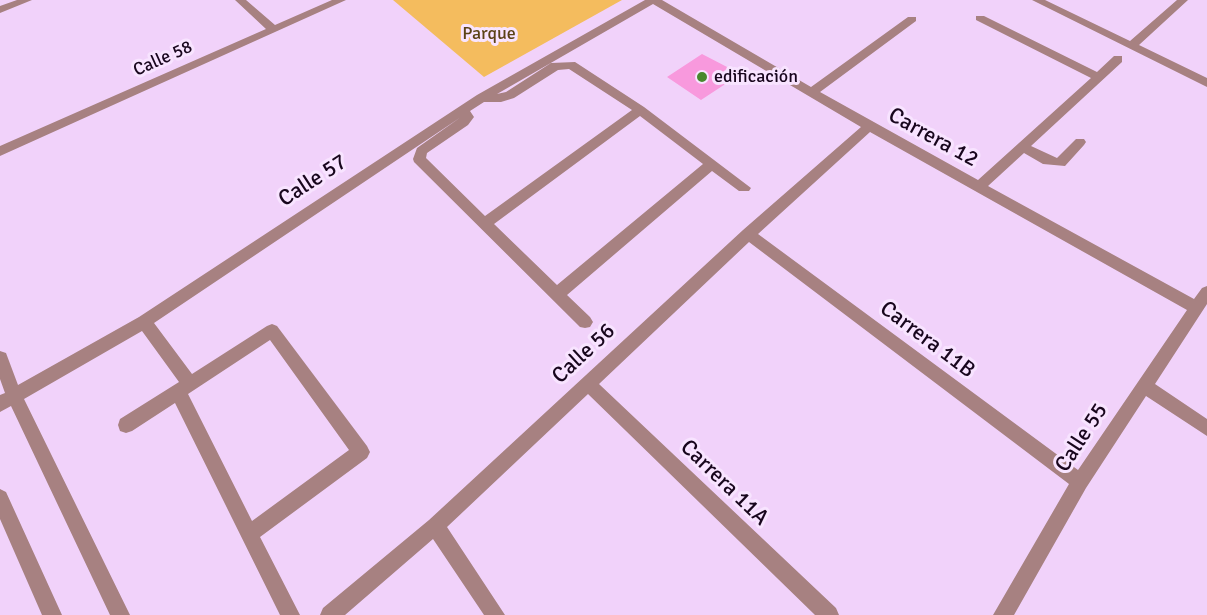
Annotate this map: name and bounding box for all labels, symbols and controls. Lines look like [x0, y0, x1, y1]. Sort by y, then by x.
park label: Parque [462, 23, 516, 45]
street label: Calle 58 [130, 36, 196, 82]
place label: edificación [714, 66, 798, 88]
marker: edificación [695, 70, 709, 84]
street label: Carrera 12 [883, 103, 983, 173]
street label: Calle 57 [274, 149, 352, 213]
street label: Carrera 11B [874, 296, 980, 384]
street label: Calle 56 [547, 318, 621, 390]
street label: Calle 55 [1050, 399, 1114, 477]
street label: Carrera 11A [674, 435, 774, 531]

